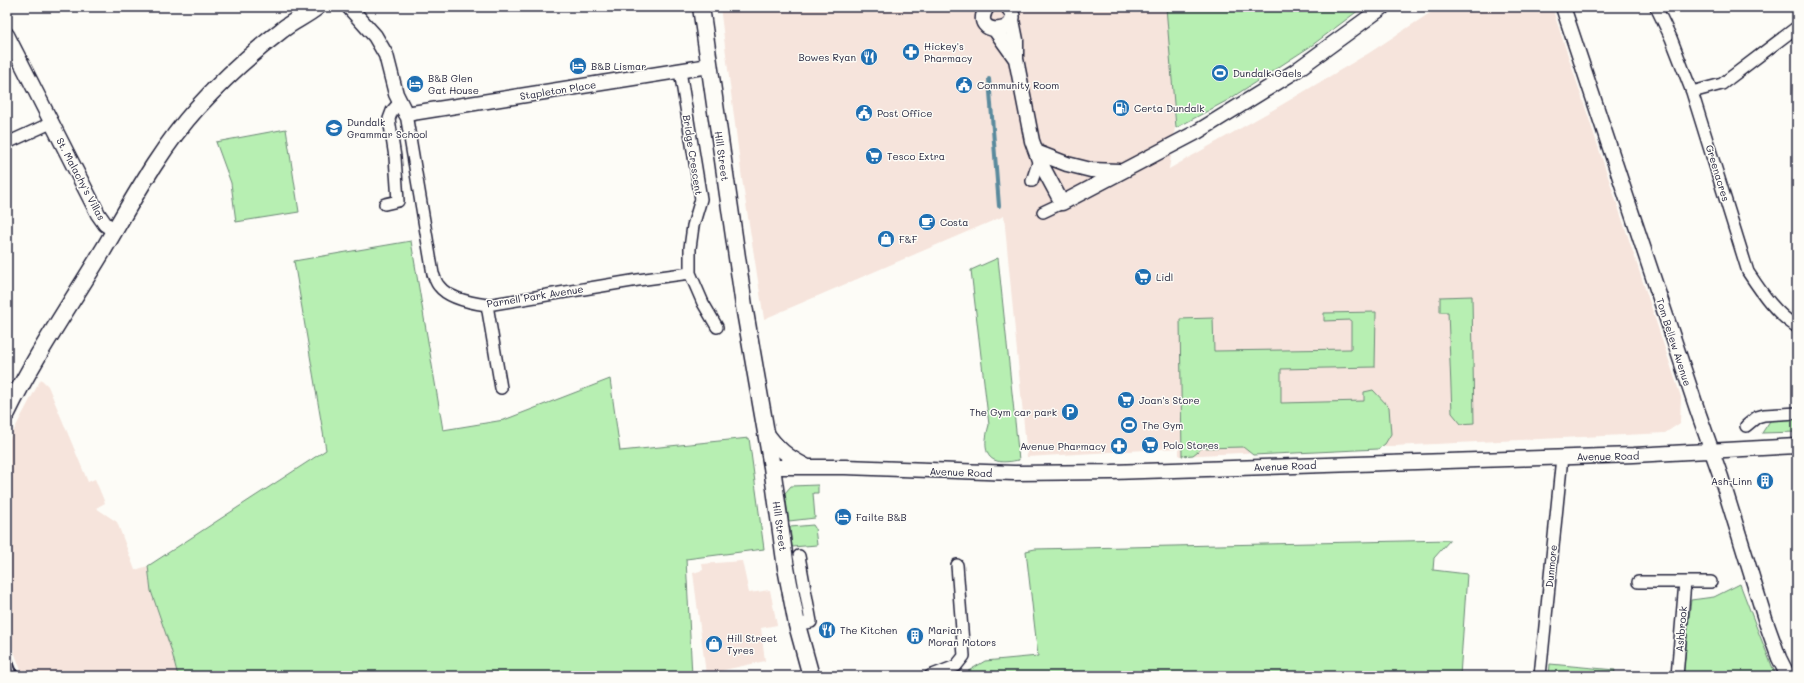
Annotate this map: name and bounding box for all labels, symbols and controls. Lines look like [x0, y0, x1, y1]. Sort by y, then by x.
place label: Hickey's Pharmacy [924, 39, 972, 65]
pharmacy icon: Hickey's Pharmacy [901, 42, 921, 62]
restaurant icon: Bowes Ryan [859, 47, 879, 67]
place label: Bowes Ryan [798, 50, 856, 64]
hotel icon: B&B Lismar [568, 56, 588, 76]
place label: B&B Lismar [591, 59, 646, 73]
sports icon: Dundalk Gaels [1210, 63, 1230, 83]
place label: Dundalk Gaels [1233, 66, 1302, 80]
place label: B&B Glen Gat House [428, 71, 479, 97]
hotel icon: B&B Glen Gat House [405, 74, 425, 94]
public building icon: Community Room [954, 75, 974, 95]
street label: Stapleton Place [519, 77, 597, 103]
place label: Community Room [977, 78, 1059, 92]
fuel station icon: Certa Dundalk [1111, 98, 1131, 118]
place label: Certa Dundalk [1134, 101, 1204, 115]
public building icon: Post Office [854, 103, 874, 123]
place label: Post Office [877, 106, 932, 120]
street label: Bridge Crescent [680, 114, 706, 196]
place label: Dundalk Grammar School [347, 115, 428, 141]
school or university icon: Dundalk Grammar School [324, 118, 344, 138]
street label: Hill Street [712, 130, 732, 182]
street label: St. Malachy's Villas [53, 135, 109, 223]
street label: Greenacres [1703, 143, 1733, 203]
supermarket icon: Tesco Extra [864, 146, 884, 166]
place label: Tesco Extra [887, 149, 945, 163]
cafe icon: Costa [917, 212, 937, 232]
place label: Costa [940, 215, 969, 229]
shop icon: F&F [876, 229, 896, 249]
place label: F&F [899, 232, 918, 246]
supermarket icon: Lidl [1133, 267, 1153, 287]
place label: Lidl [1156, 270, 1173, 284]
street label: Parnell Park Avenue [486, 281, 584, 311]
street label: Tom Bellew Avenue [1653, 296, 1695, 388]
supermarket icon: Joan's Store [1116, 390, 1136, 410]
place label: Joan's Store [1139, 393, 1200, 407]
parking icon: The Gym car park [1060, 402, 1080, 422]
place label: The Gym car park [970, 405, 1057, 419]
sports icon: The Gym [1119, 415, 1139, 435]
place label: The Gym [1142, 418, 1183, 432]
supermarket icon: Polo Stores [1140, 435, 1160, 455]
pharmacy icon: Avenue Pharmacy [1109, 436, 1129, 456]
place label: Polo Stores [1163, 438, 1219, 452]
place label: Avenue Pharmacy [1020, 439, 1106, 453]
street label: Avenue Road [1577, 448, 1639, 464]
street label: Avenue Road [1253, 458, 1317, 474]
street label: Avenue Road [929, 464, 993, 480]
building icon: Ash-Linn [1755, 471, 1775, 491]
place label: Ash-Linn [1711, 474, 1752, 488]
street label: Hill Street [770, 500, 790, 552]
hotel icon: Failte B&B [833, 507, 853, 527]
place label: Failte B&B [856, 510, 907, 524]
street label: Dunmore [1542, 544, 1560, 588]
street label: Ashbrook [1672, 605, 1690, 653]
restaurant icon: The Kitchen [817, 620, 837, 640]
place label: The Kitchen [840, 623, 897, 637]
place label: Marian Moran Motors [928, 623, 996, 649]
building icon: Marian Moran Motors [905, 626, 925, 646]
place label: Hill Street Tyres [727, 631, 777, 657]
shop icon: Hill Street Tyres [704, 634, 724, 654]

